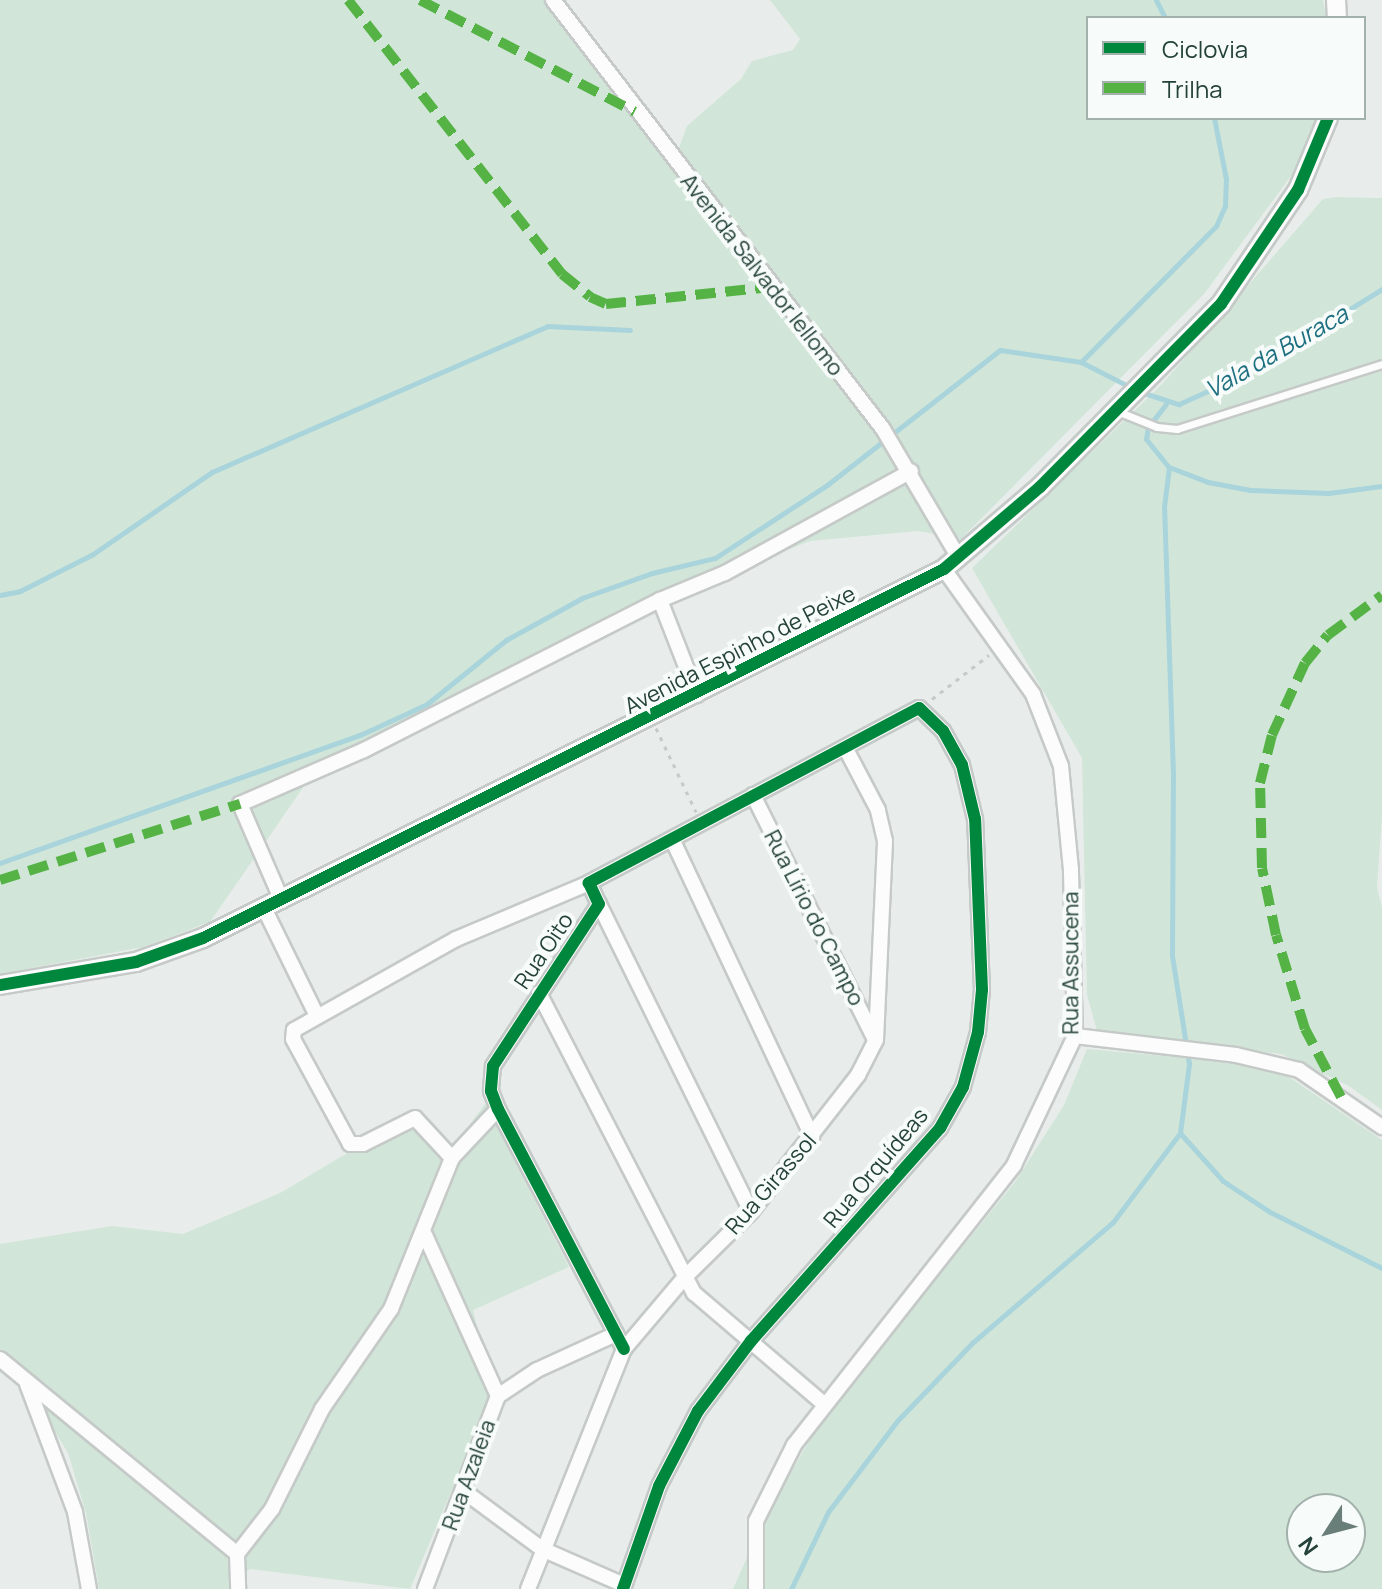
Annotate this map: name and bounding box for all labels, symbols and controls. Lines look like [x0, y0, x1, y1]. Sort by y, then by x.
legend [1086, 16, 1366, 120]
text: Ciclovia [1162, 32, 1248, 65]
text: Trilha [1162, 72, 1223, 105]
street label: Avenida Salvador Iellomo [675, 169, 849, 381]
water label: Vala da Buraca [1200, 299, 1352, 403]
street label: Avenida Espinho de Peixe [620, 580, 860, 720]
street label: Rua Lírio do Campo [758, 826, 870, 1010]
street label: Rua Assucena [1058, 891, 1084, 1035]
street label: Rua Oito [509, 908, 579, 994]
street label: Rua Orquídeas [818, 1103, 934, 1233]
street label: Rua Girassol [720, 1128, 822, 1240]
street label: Rua Azaleia [437, 1416, 501, 1534]
north arrow [1286, 1493, 1366, 1573]
text: N [1291, 1531, 1325, 1561]

